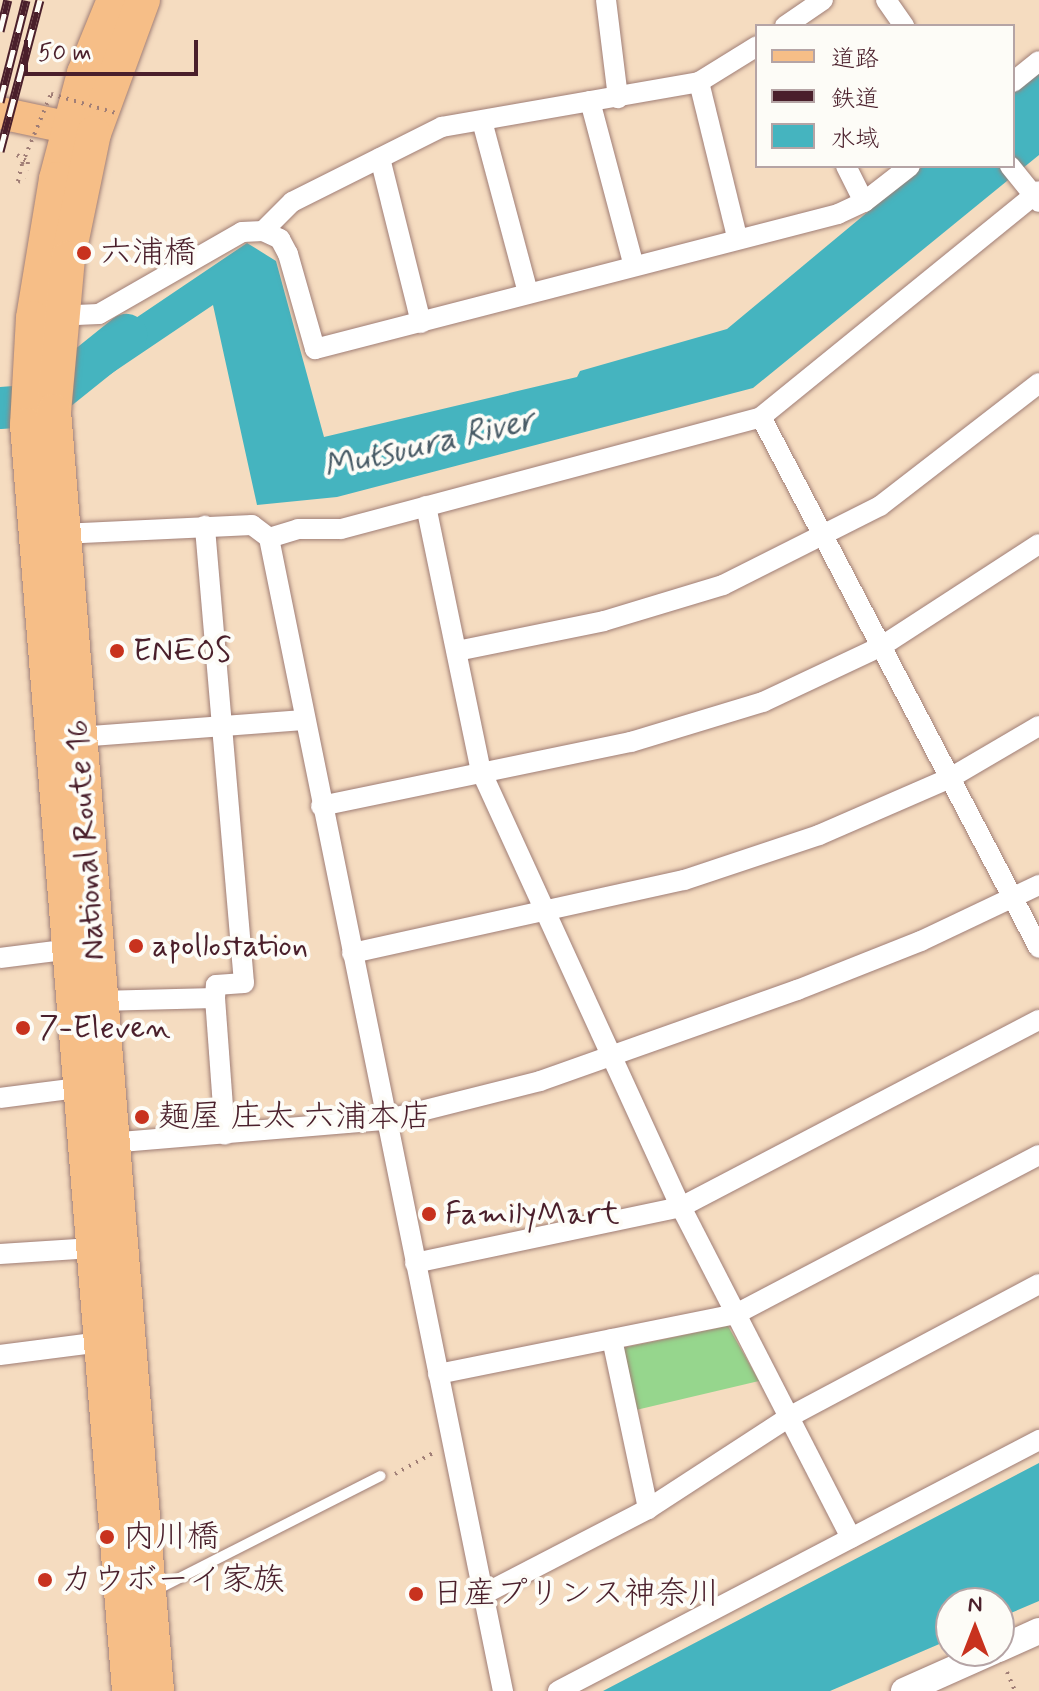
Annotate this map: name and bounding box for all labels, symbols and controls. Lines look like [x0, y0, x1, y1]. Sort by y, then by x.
scale bar [28, 24, 202, 74]
legend [755, 24, 1015, 168]
text: 50 m [38, 38, 92, 69]
text: 道路 [831, 44, 879, 75]
text: 鉄道 [831, 84, 879, 115]
text: 水域 [831, 124, 879, 155]
place label: 六浦橋 [100, 234, 196, 272]
marker: 六浦橋 [75, 244, 93, 262]
water label: Mutsuura River [318, 400, 540, 488]
place label: ENEOS [133, 632, 232, 670]
marker: ENEOS [108, 642, 126, 660]
street label: National Route 16 [59, 724, 113, 956]
place label: apollostation [152, 927, 308, 965]
marker: apollostation [127, 937, 145, 955]
place label: 7-Eleven [39, 1009, 171, 1047]
marker: 7-Eleven [14, 1019, 32, 1037]
place label: 麺屋 庄太 六浦本店 [158, 1098, 431, 1136]
marker: 麺屋 庄太 六浦本店 [133, 1108, 151, 1126]
place label: FamilyMart [445, 1195, 619, 1233]
marker: FamilyMart [420, 1205, 438, 1223]
place label: 内川橋 [123, 1518, 219, 1556]
marker: 内川橋 [98, 1528, 116, 1546]
place label: カウボーイ家族 [61, 1561, 285, 1599]
marker: カウボーイ家族 [36, 1571, 54, 1589]
place label: 日産プリンス神奈川 [432, 1575, 720, 1613]
marker: 日産プリンス神奈川 [407, 1585, 425, 1603]
north arrow [935, 1587, 1015, 1667]
text: N [968, 1591, 982, 1619]

